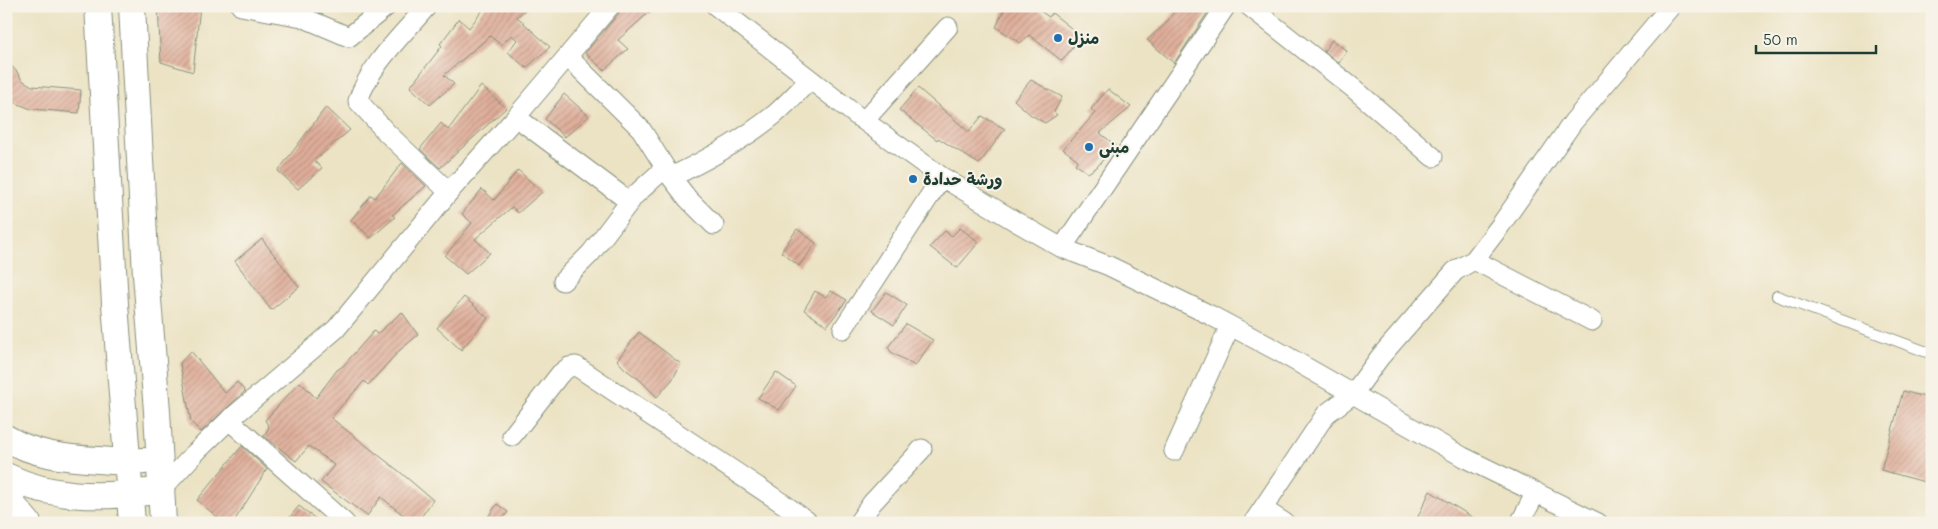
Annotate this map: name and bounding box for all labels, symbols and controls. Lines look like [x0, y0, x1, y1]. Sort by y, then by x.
scale bar [1756, 22, 1876, 54]
place label: منزل [1068, 27, 1099, 48]
text: 50 m [1763, 29, 1798, 49]
marker: منزل [1052, 32, 1064, 44]
place label: مبنى [1099, 136, 1129, 158]
marker: مبنى [1083, 141, 1095, 153]
place label: ورشة حدادة [923, 168, 1002, 190]
marker: ورشة حدادة [907, 173, 919, 185]

